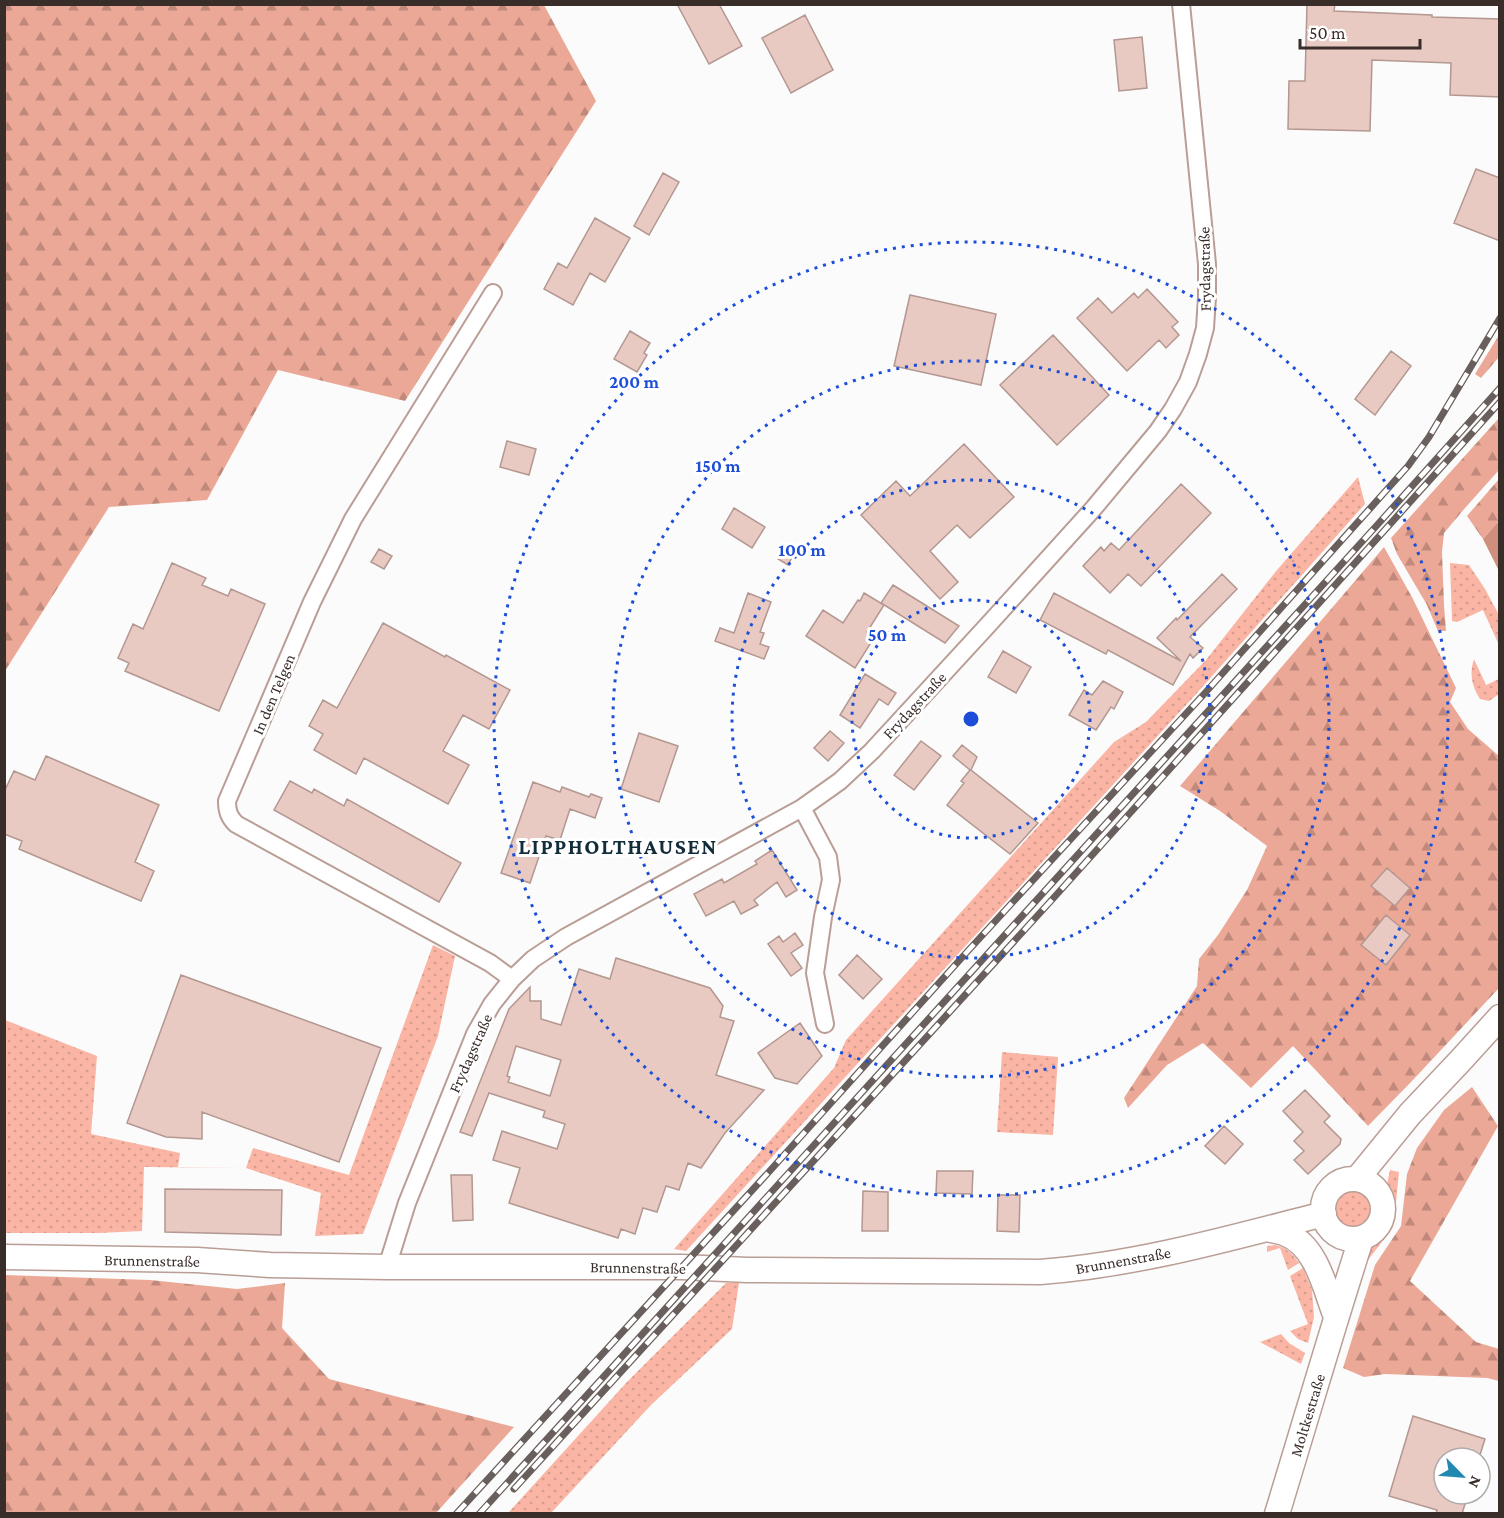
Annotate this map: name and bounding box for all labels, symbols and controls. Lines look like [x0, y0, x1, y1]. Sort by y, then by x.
scale bar [1300, 12, 1420, 50]
text: 50 m [1309, 23, 1346, 43]
street label: Frydagstraße [1195, 227, 1215, 311]
text: 200 m [609, 372, 660, 392]
text: 150 m [695, 456, 741, 476]
text: 100 m [778, 540, 826, 560]
text: 50 m [868, 625, 907, 645]
street label: In den Telgen [249, 651, 299, 738]
street label: Frydagstraße [879, 669, 950, 743]
centre of rings [961, 709, 981, 729]
district label: LIPPHOLTHAUSEN [518, 834, 718, 859]
street label: Frydagstraße [446, 1011, 496, 1096]
street label: Brunnenstraße [1074, 1244, 1172, 1277]
street label: Brunnenstraße [104, 1251, 200, 1270]
street label: Brunnenstraße [590, 1258, 686, 1277]
street label: Moltkestraße [1287, 1372, 1328, 1459]
north arrow [1432, 1446, 1492, 1506]
text: N [1465, 1474, 1485, 1491]

